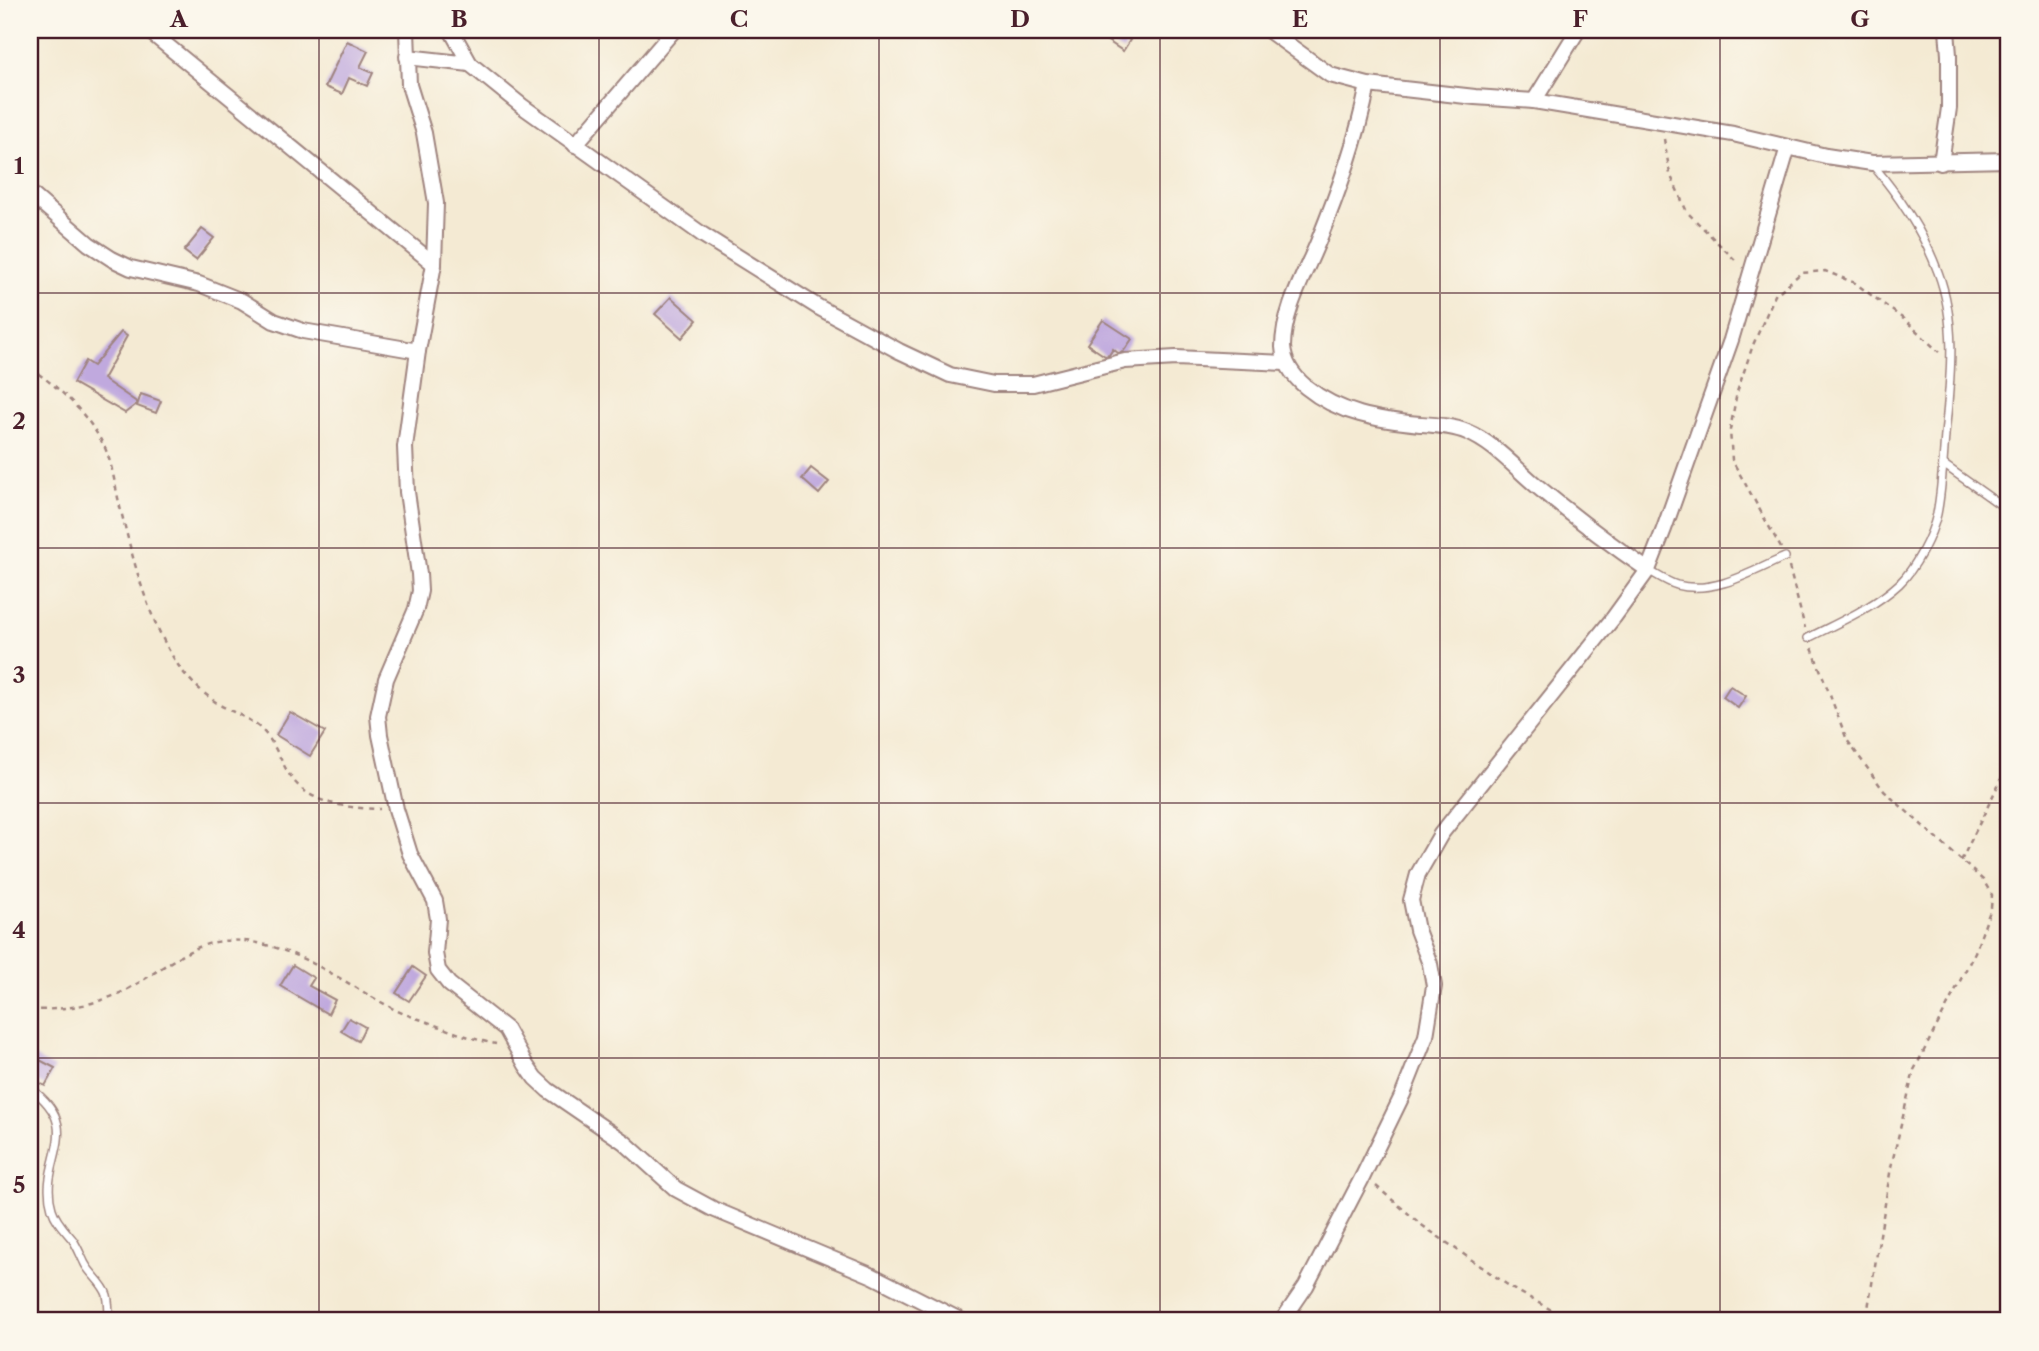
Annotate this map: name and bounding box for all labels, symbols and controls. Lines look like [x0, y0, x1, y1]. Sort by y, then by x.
text: A [169, 5, 189, 33]
text: B [450, 5, 468, 33]
text: C [730, 5, 748, 33]
text: D [1010, 5, 1030, 33]
text: E [1292, 5, 1308, 33]
text: F [1572, 5, 1588, 33]
text: G [1850, 5, 1870, 33]
text: 1 [14, 152, 25, 180]
text: 2 [12, 407, 26, 435]
text: 3 [13, 661, 26, 689]
text: 4 [12, 916, 26, 944]
text: 5 [13, 1171, 25, 1199]

